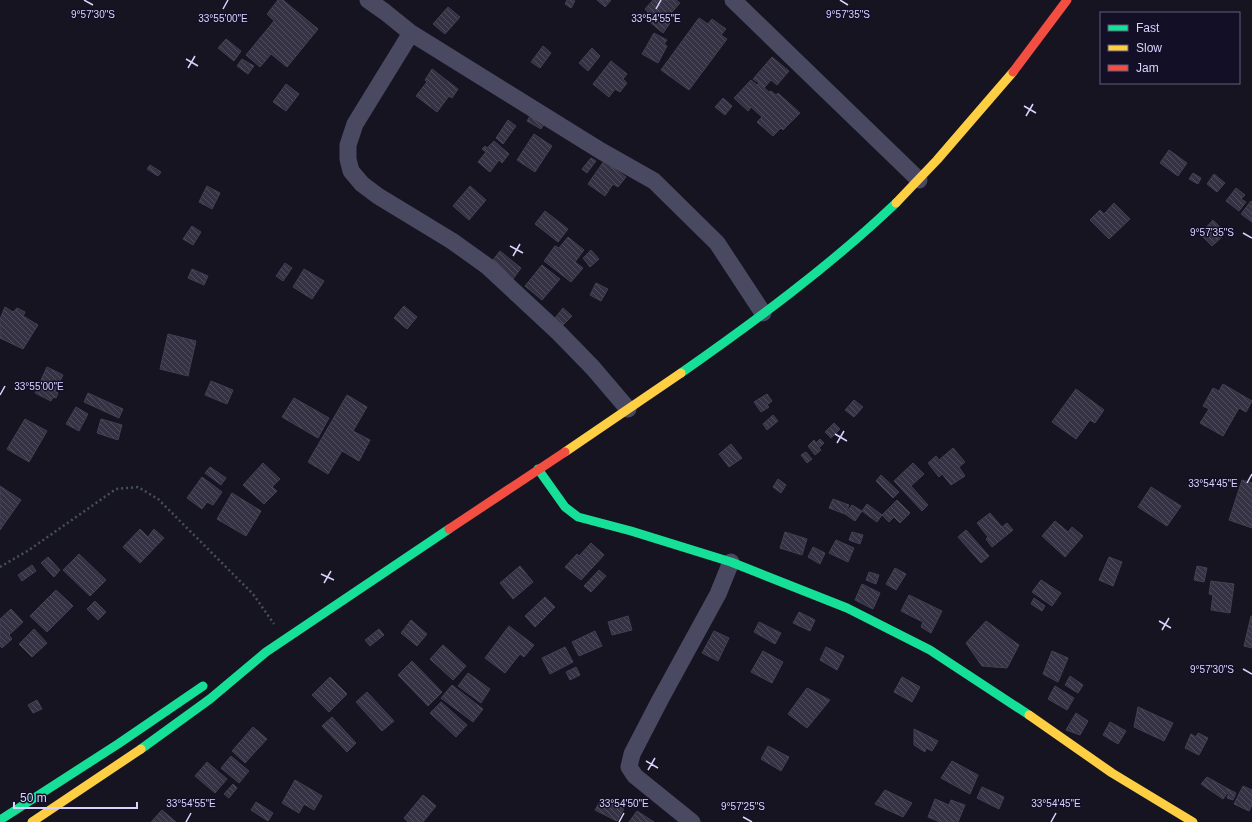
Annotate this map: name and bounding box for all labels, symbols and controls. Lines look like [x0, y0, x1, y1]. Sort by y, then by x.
text: 9°57'30"S [71, 9, 115, 20]
text: 9°57'35"S [826, 9, 870, 20]
legend [1100, 12, 1240, 84]
text: 33°55'00"E [198, 13, 248, 24]
text: 33°54'55"E [631, 13, 681, 24]
text: Fast [1136, 21, 1160, 35]
text: Slow [1136, 41, 1162, 55]
text: Jam [1136, 61, 1159, 75]
text: 9°57'35"S [1190, 227, 1234, 238]
text: 33°55'00"E [14, 381, 64, 392]
text: 33°54'45"E [1188, 478, 1238, 489]
text: 9°57'30"S [1190, 664, 1234, 675]
scale bar [14, 784, 137, 810]
text: 50 m [20, 791, 47, 805]
text: 33°54'55"E [166, 798, 216, 809]
text: 33°54'50"E [599, 798, 649, 809]
text: 33°54'45"E [1031, 798, 1081, 809]
text: 9°57'25"S [721, 801, 765, 812]

